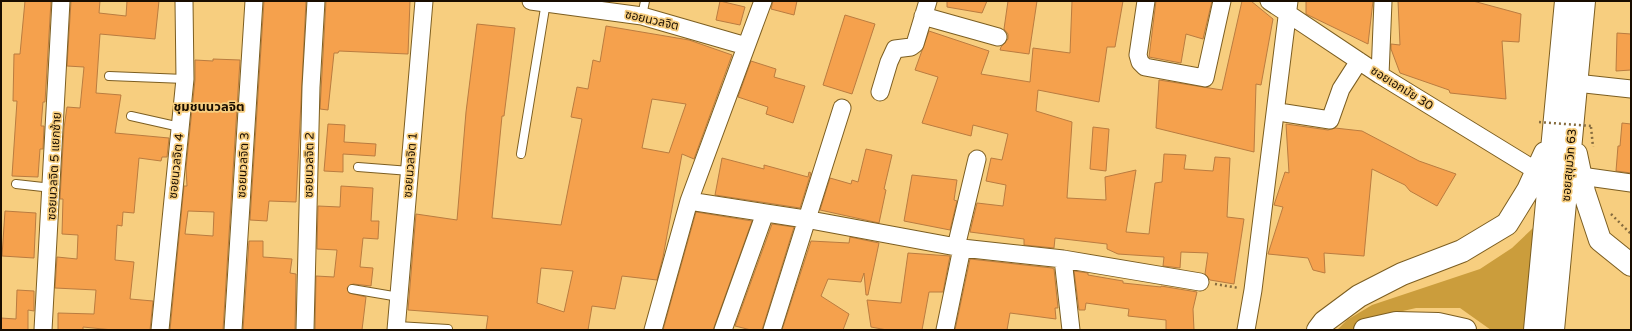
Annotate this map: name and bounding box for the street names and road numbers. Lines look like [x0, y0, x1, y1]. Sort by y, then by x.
street label: ซอยนวลจิต [624, 7, 680, 33]
street label: ซอยเอกมัย 30 [1368, 63, 1436, 113]
street label: ซอยนวลจิต 5 แยกซ้าย [44, 112, 64, 220]
street label: ซอยสุขุมวิท 63 [1559, 128, 1579, 202]
street label: ซอยนวลจิต 4 [166, 132, 186, 199]
street label: ซอยนวลจิต 3 [234, 132, 252, 198]
street label: ซอยนวลจิต 2 [301, 132, 317, 198]
street label: ซอยนวลจิต 1 [400, 132, 420, 198]

